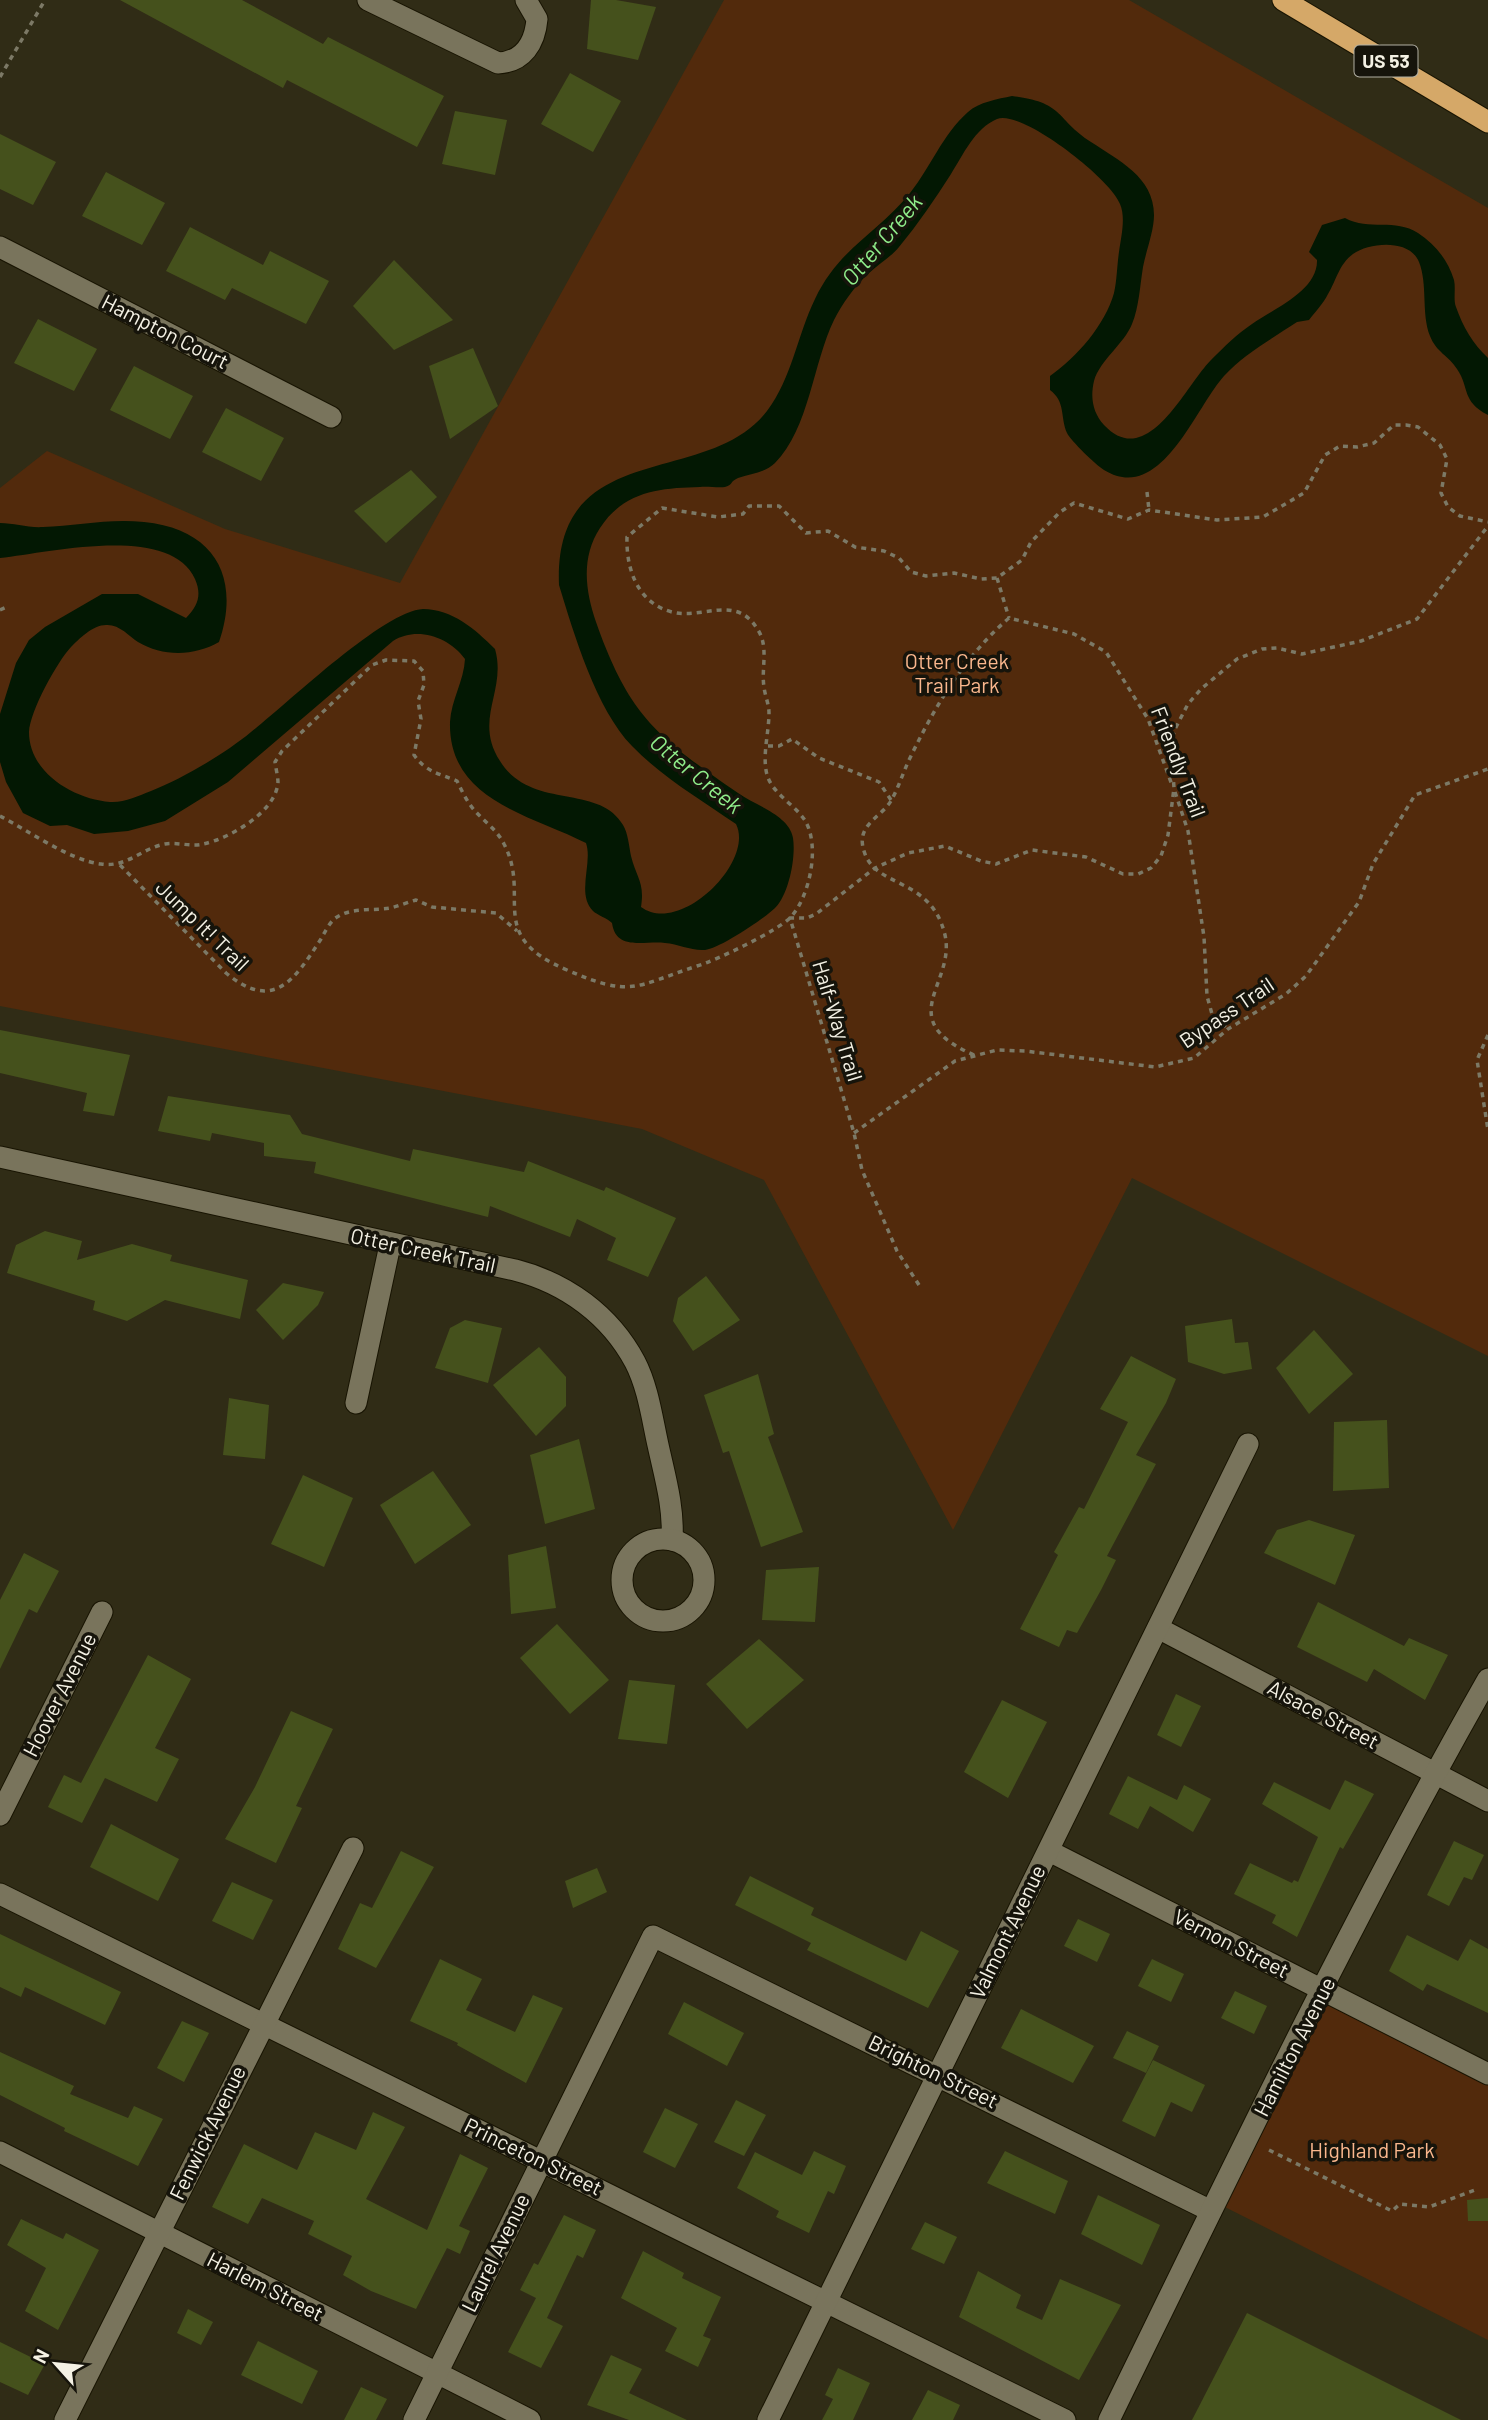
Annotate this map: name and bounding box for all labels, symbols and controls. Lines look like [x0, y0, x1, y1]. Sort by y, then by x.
road number: US 53 [1354, 45, 1418, 76]
water label: Otter Creek [835, 188, 928, 291]
street label: Hampton Court [98, 288, 233, 373]
park label: Otter Creek Trail Park [905, 648, 1009, 697]
street label: Friendly Trail [1147, 703, 1212, 820]
water label: Otter Creek [645, 727, 748, 819]
street label: Jump It! Trail [151, 874, 255, 976]
street label: Half-Way Trail [808, 957, 869, 1084]
street label: Bypass Trail [1174, 971, 1278, 1052]
street label: Otter Creek Trail [348, 1222, 498, 1277]
street label: Hoover Avenue [17, 1628, 101, 1760]
street label: Alsace Street [1264, 1674, 1383, 1753]
street label: Valmont Avenue [964, 1860, 1050, 2002]
street label: Vernon Street [1170, 1903, 1293, 1982]
street label: Hamilton Avenue [1248, 1972, 1340, 2120]
street label: Brighton Street [865, 2029, 1002, 2113]
street label: Fenwick Avenue [163, 2061, 250, 2204]
street label: Princeton Street [461, 2112, 607, 2200]
park label: Highland Park [1309, 2137, 1435, 2162]
street label: Laurel Avenue [455, 2189, 534, 2316]
street label: Harlem Street [203, 2246, 328, 2326]
north arrow [21, 2329, 91, 2399]
text: N [27, 2345, 54, 2367]

